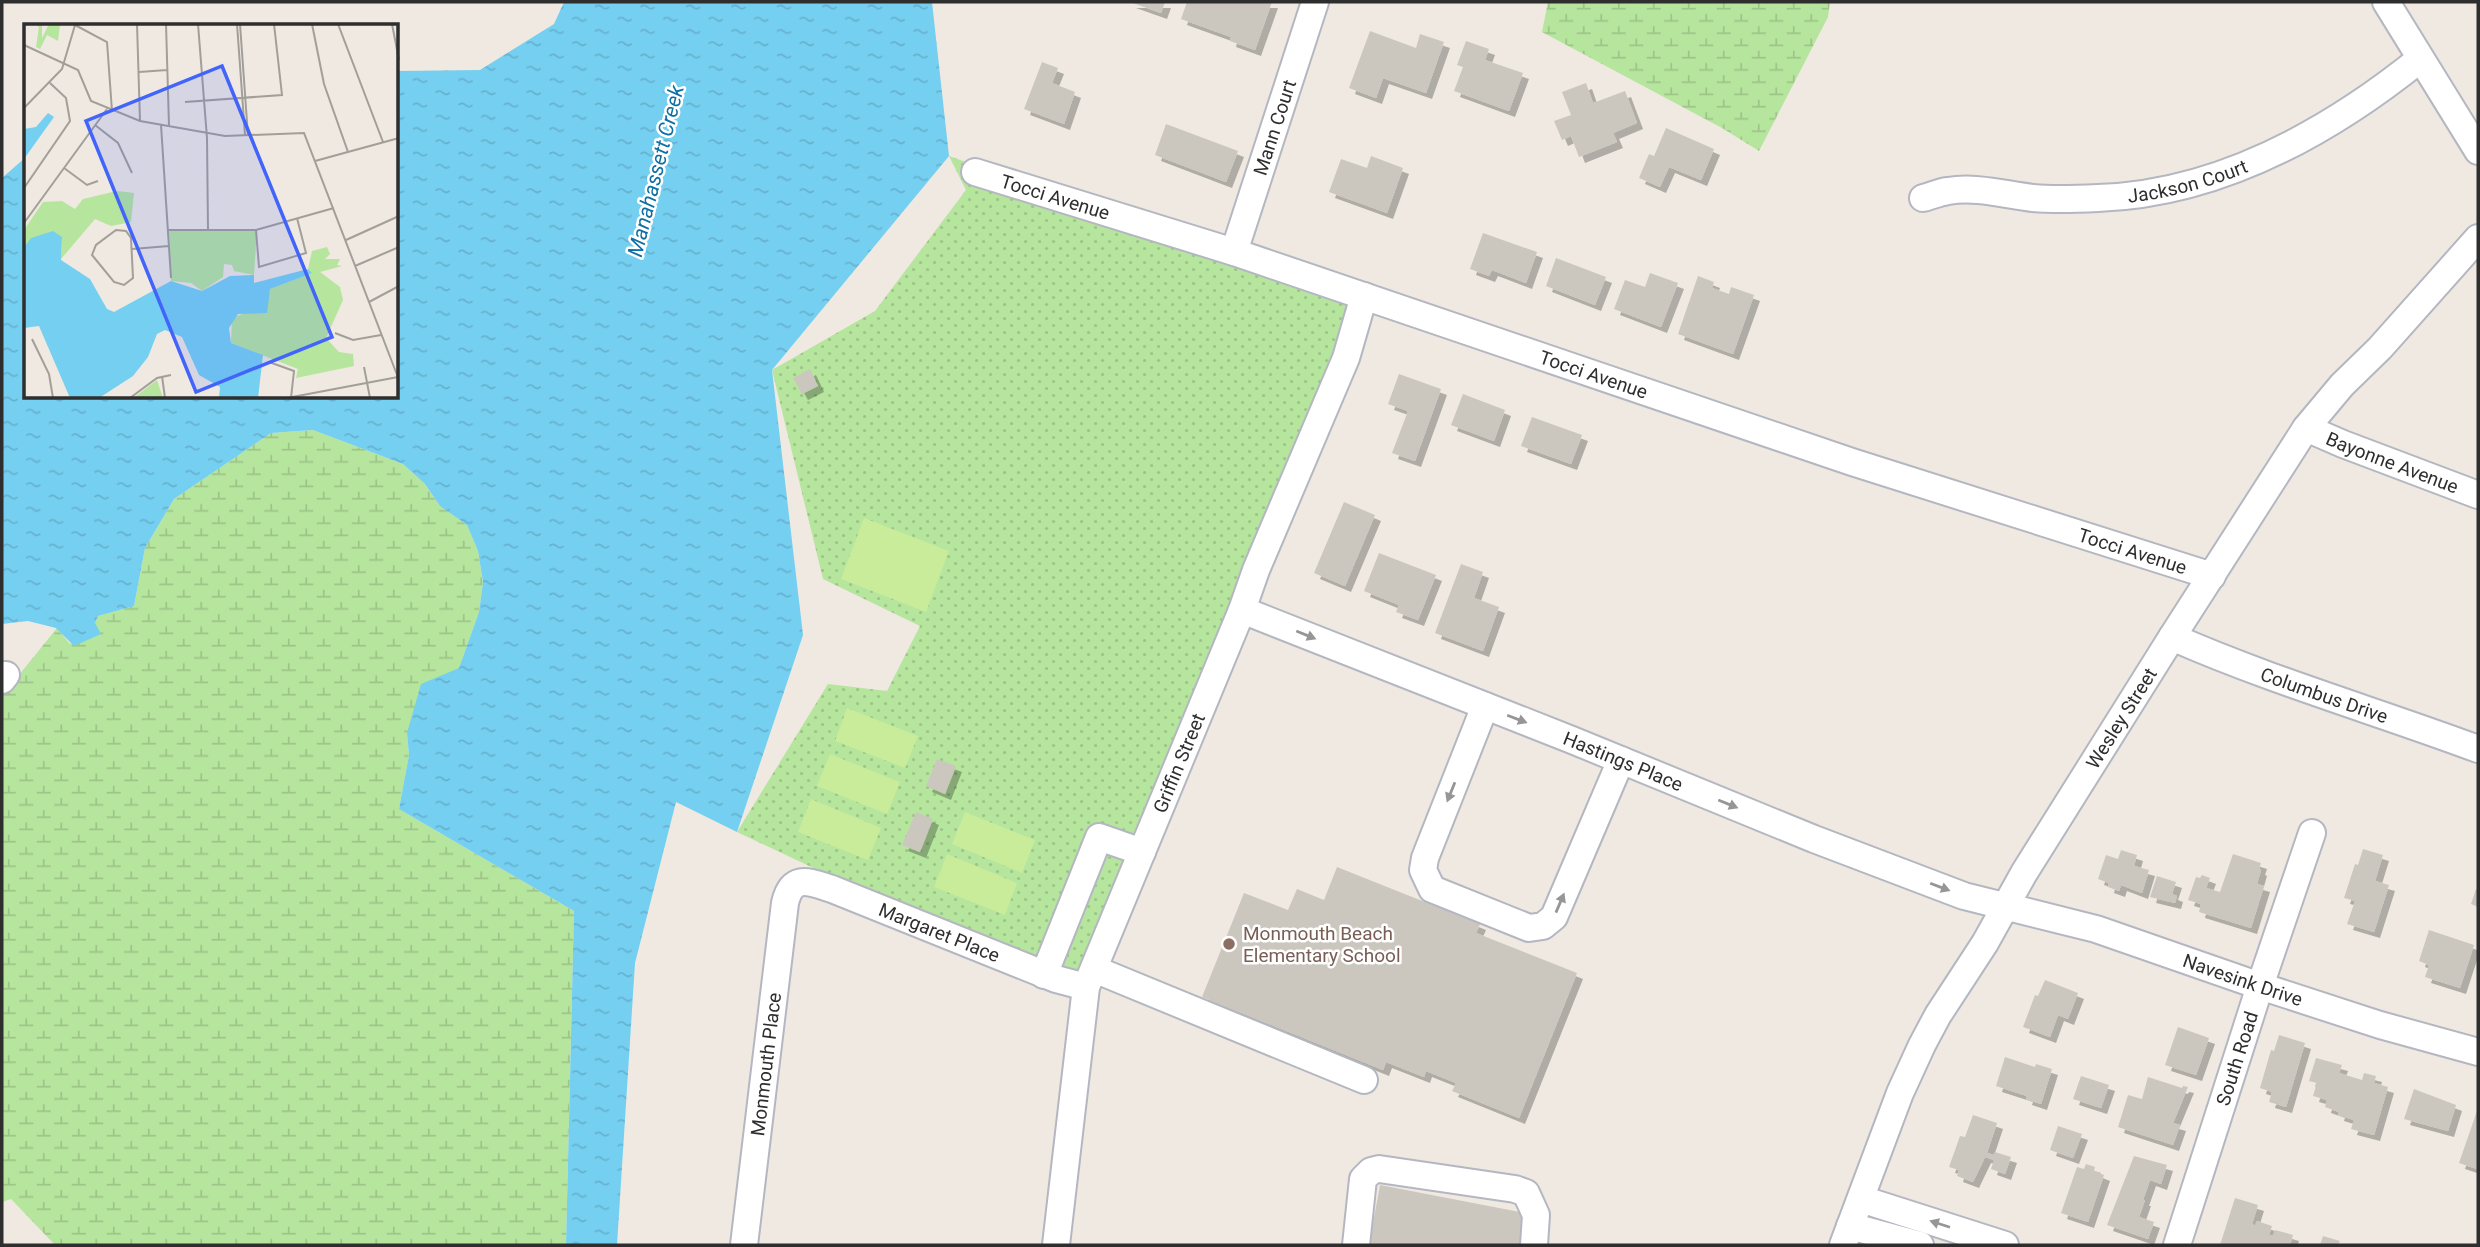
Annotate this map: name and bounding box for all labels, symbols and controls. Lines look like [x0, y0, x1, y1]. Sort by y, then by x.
inset map [24, 24, 399, 399]
street label: Mann Court [1249, 77, 1301, 178]
water label: Manahassett Creek [623, 82, 689, 259]
street label: Jackson Court [2126, 155, 2251, 208]
street label: Tocci Avenue [998, 170, 1112, 225]
street label: Tocci Avenue [1537, 346, 1651, 404]
street label: Bayonne Avenue [2322, 427, 2462, 499]
street label: Tocci Avenue [2075, 523, 2190, 579]
one-way arrow [1295, 629, 1316, 640]
street label: Columbus Drive [2257, 663, 2391, 728]
street label: Wesley Street [2081, 664, 2162, 773]
street label: Griffin Street [1148, 710, 1210, 817]
one-way arrow [1507, 713, 1528, 724]
street label: Hastings Place [1560, 727, 1686, 796]
one-way arrow [1445, 782, 1456, 803]
one-way arrow [1718, 798, 1739, 809]
one-way arrow [1929, 881, 1950, 892]
one-way arrow [1554, 893, 1566, 913]
street label: Margaret Place [875, 898, 1003, 967]
place label: Monmouth Beach Elementary School [1243, 922, 1401, 967]
marker: Monmouth Beach Elementary School [1221, 936, 1237, 952]
street label: Navesink Drive [2180, 949, 2305, 1011]
street label: Monmouth Place [746, 991, 786, 1137]
street label: South Road [2211, 1009, 2263, 1109]
one-way arrow [1930, 1218, 1951, 1229]

